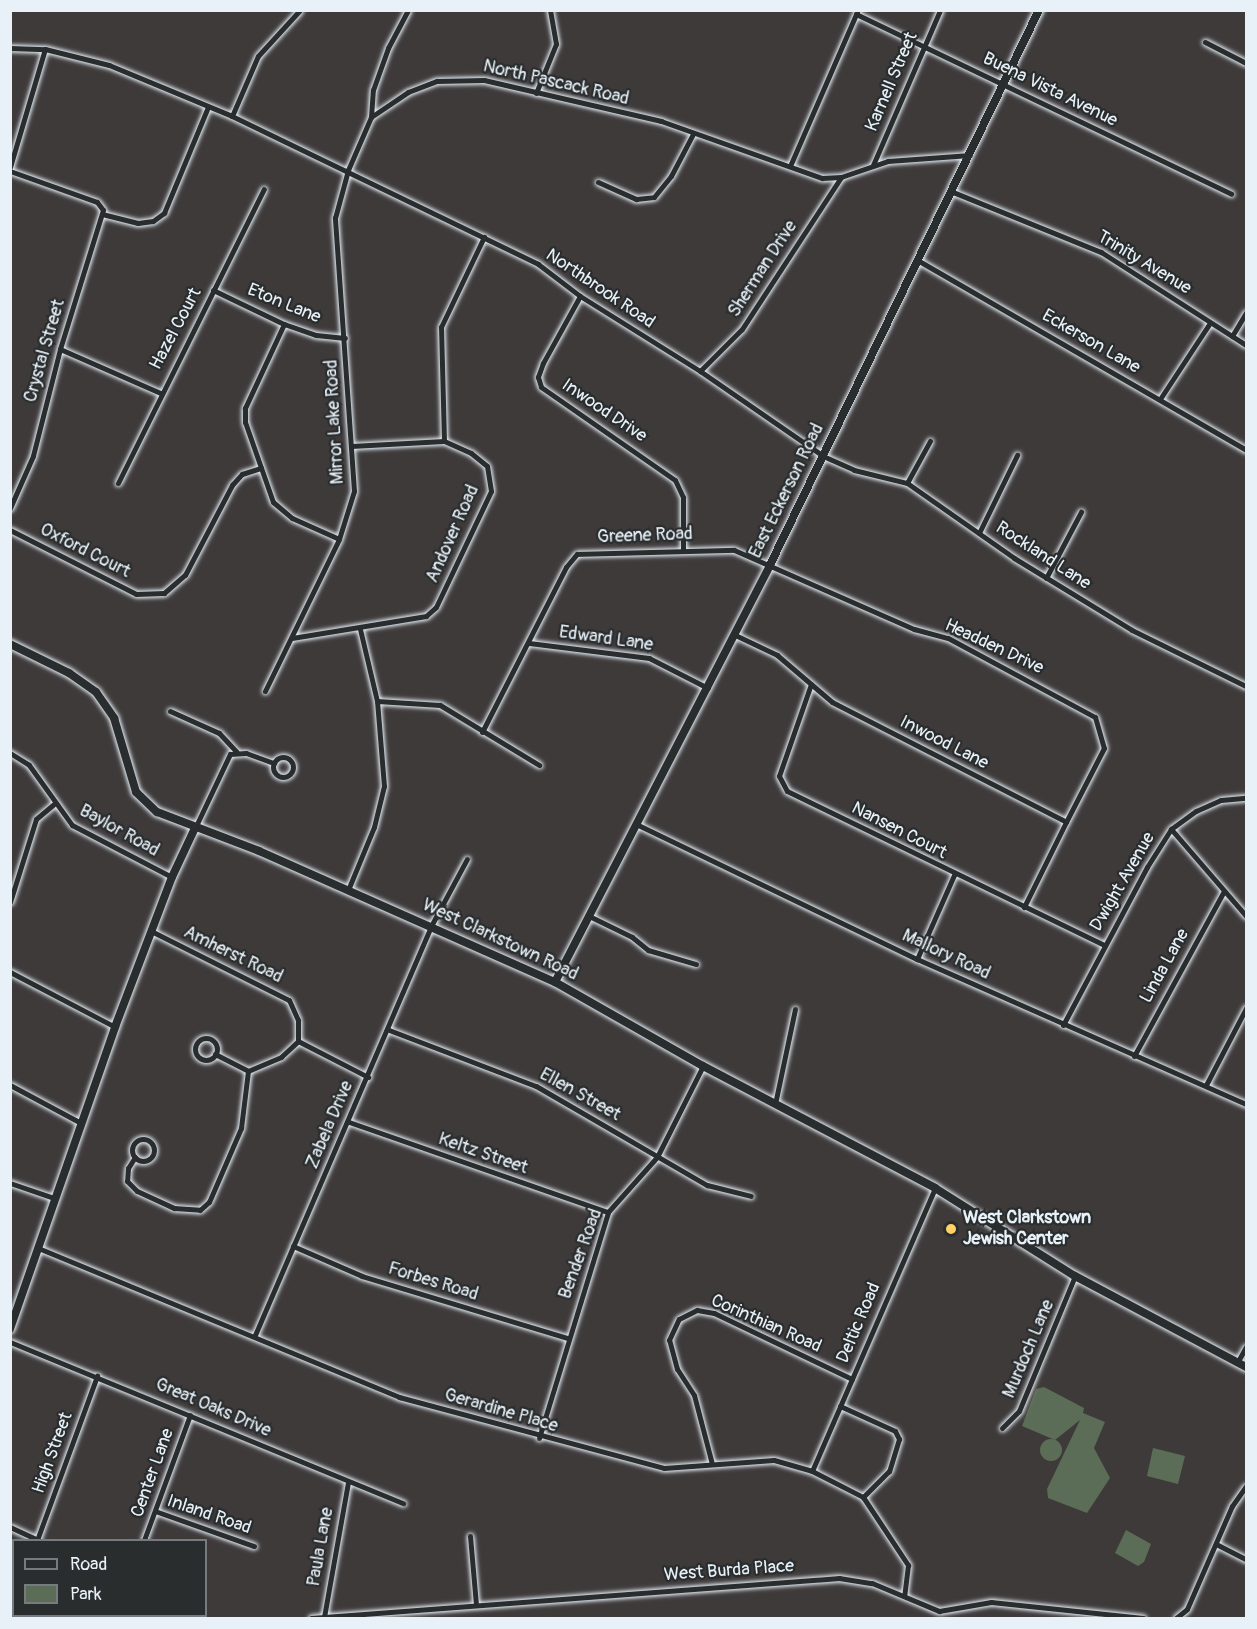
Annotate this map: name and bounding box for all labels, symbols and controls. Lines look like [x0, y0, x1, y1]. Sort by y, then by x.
street label: Karnell Street [861, 29, 923, 135]
street label: Buena Vista Avenue [979, 48, 1121, 132]
street label: North Pascack Road [481, 56, 631, 110]
street label: Sherman Drive [724, 217, 802, 321]
street label: Trinity Avenue [1093, 226, 1195, 300]
street label: Northbrook Road [541, 245, 659, 333]
street label: Eton Lane [244, 280, 324, 328]
street label: Hazel Court [145, 284, 207, 374]
street label: Crystal Street [20, 297, 70, 405]
street label: Eckerson Lane [1038, 305, 1144, 379]
street label: Mirror Lake Road [321, 359, 349, 485]
street label: Inwood Drive [557, 375, 651, 447]
street label: East Eckerson Road [745, 420, 829, 562]
street label: Andover Road [422, 482, 484, 586]
street label: Rockland Lane [991, 517, 1095, 595]
street label: Oxford Court [36, 519, 134, 583]
street label: Greene Road [597, 524, 693, 548]
street label: Headden Drive [941, 615, 1047, 679]
street label: Edward Lane [558, 622, 654, 656]
street label: Inwood Lane [896, 711, 992, 775]
street label: Nansen Court [848, 798, 950, 864]
street label: Baylor Road [75, 800, 163, 862]
street label: Dwight Avenue [1086, 829, 1160, 935]
street label: West Clarkstown Road [419, 894, 581, 986]
street label: Amherst Road [180, 922, 286, 988]
street label: Mallory Road [898, 925, 994, 985]
street label: Linda Lane [1136, 925, 1194, 1007]
street label: Ellen Street [536, 1064, 624, 1126]
street label: Zabela Drive [302, 1078, 358, 1172]
street label: Keltz Street [435, 1129, 531, 1179]
street label: Bender Road [555, 1206, 607, 1302]
place label: West Clarkstown Jewish Center [963, 1208, 1091, 1250]
marker: West Clarkstown Jewish Center [944, 1222, 958, 1236]
street label: Forbes Road [385, 1258, 481, 1306]
street label: Deltic Road [832, 1280, 886, 1366]
street label: Corinthian Road [707, 1290, 825, 1358]
street label: Murdoch Lane [999, 1297, 1059, 1401]
street label: Great Oaks Drive [152, 1374, 274, 1442]
street label: Gerardine Place [442, 1384, 560, 1438]
street label: High Street [28, 1409, 78, 1497]
street label: Center Lane [127, 1426, 179, 1520]
street label: Inland Road [164, 1491, 254, 1539]
street label: Paula Lane [303, 1506, 339, 1588]
legend [12, 1539, 207, 1617]
text: Road [70, 1553, 107, 1576]
street label: West Burda Place [663, 1556, 795, 1586]
text: Park [70, 1583, 102, 1606]

